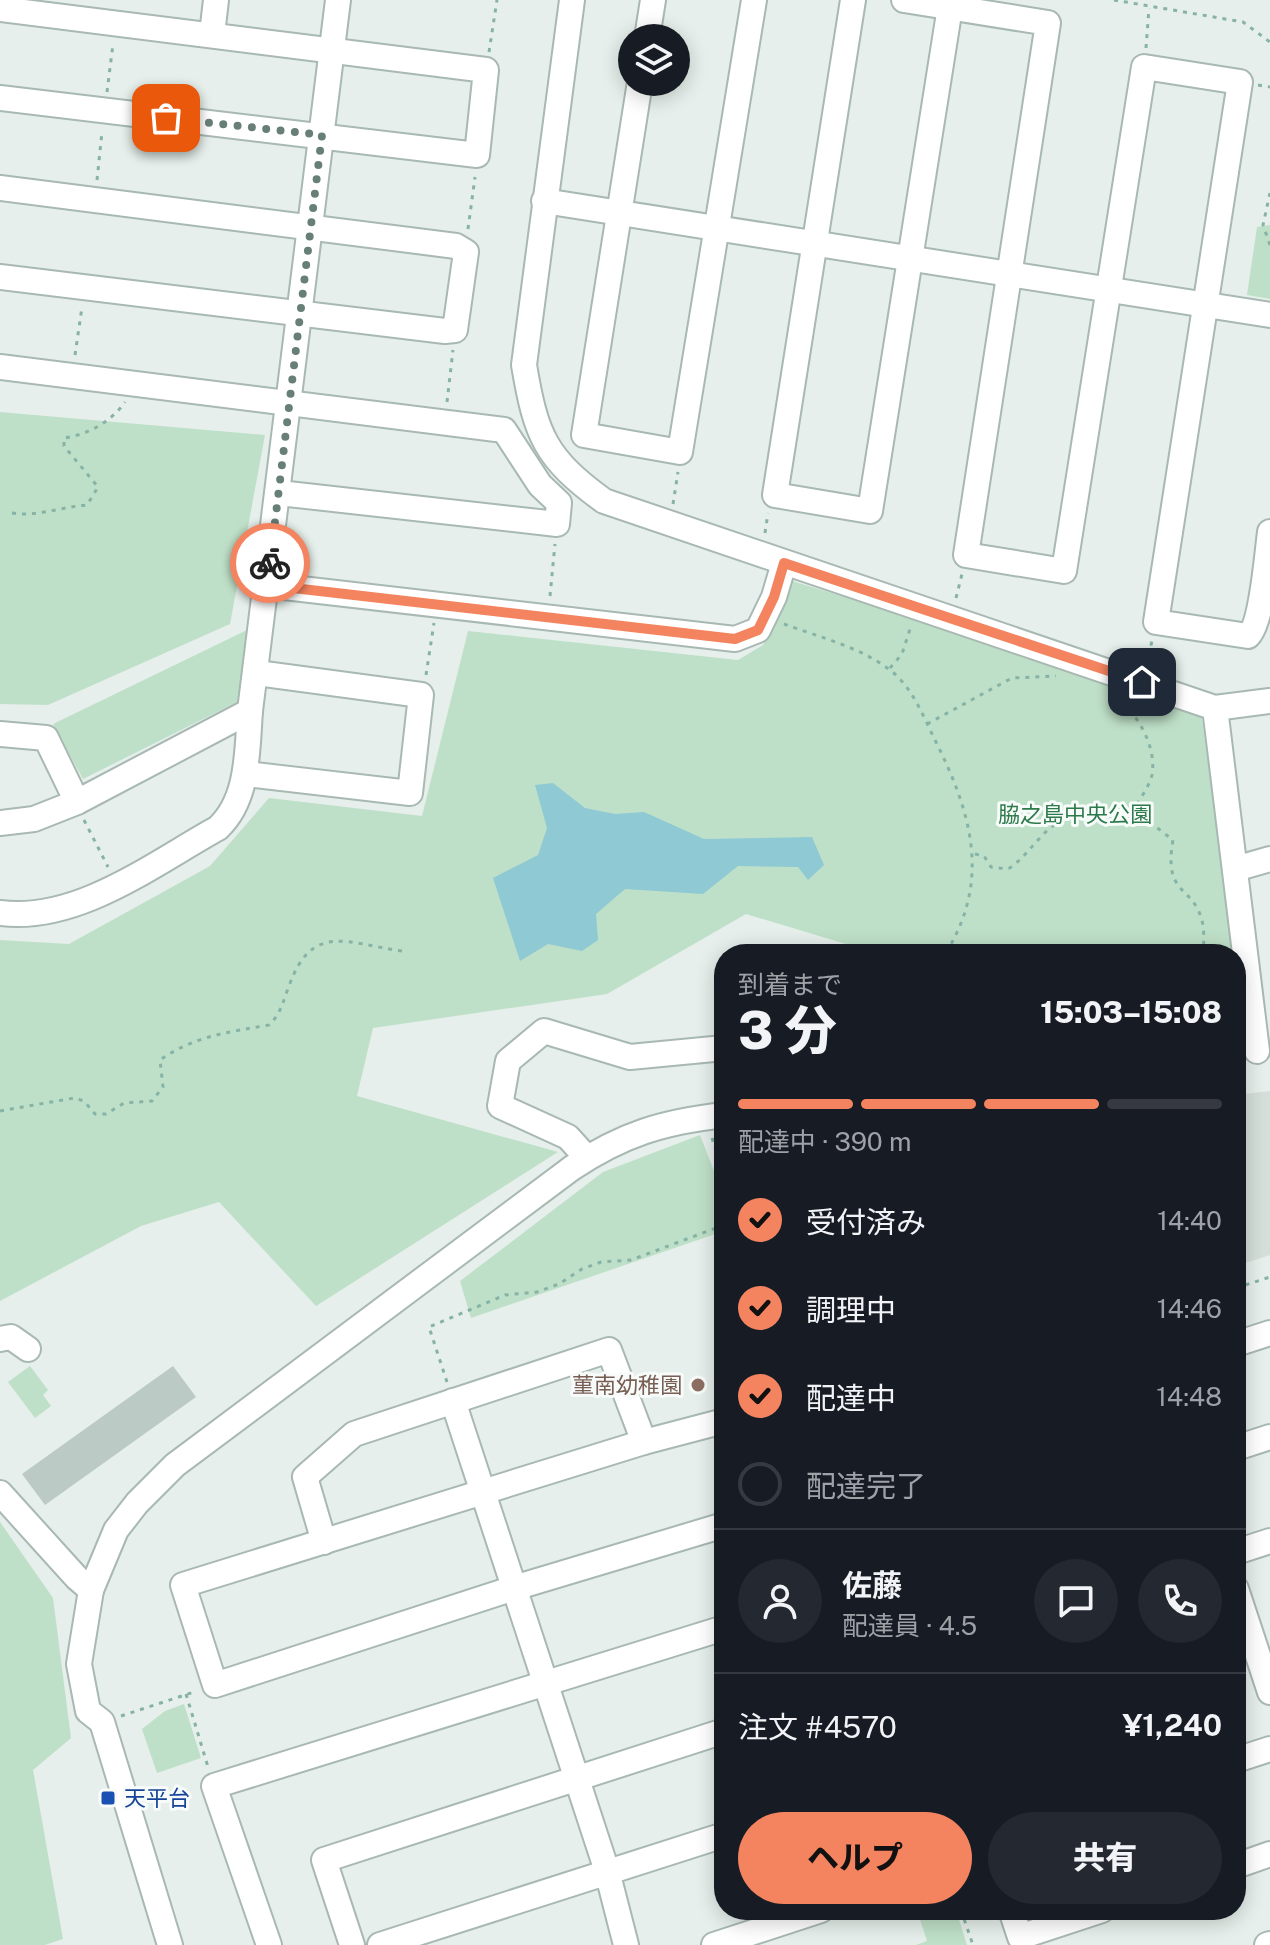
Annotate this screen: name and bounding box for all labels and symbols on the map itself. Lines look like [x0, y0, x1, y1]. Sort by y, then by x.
pin [132, 84, 200, 152]
courier [230, 523, 310, 603]
pin [1108, 648, 1176, 716]
park label: 脇之島中央公園 [998, 801, 1152, 827]
place label: 菫南幼稚園 [572, 1372, 682, 1398]
marker: 菫南幼稚園 [689, 1376, 707, 1394]
place label: 天平台 [124, 1785, 190, 1811]
marker: 天平台 [99, 1789, 117, 1807]

